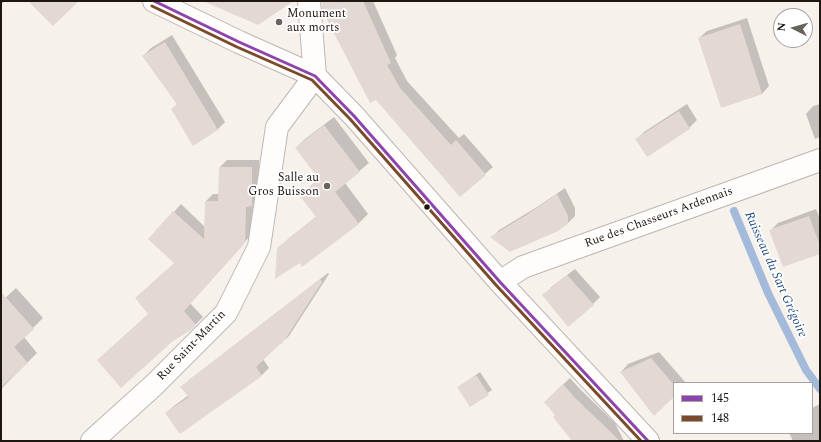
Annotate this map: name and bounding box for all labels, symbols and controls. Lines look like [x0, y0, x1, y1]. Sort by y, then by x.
place label: Monument aux morts [287, 8, 346, 36]
north arrow [773, 8, 813, 48]
marker: Monument aux morts [274, 17, 284, 27]
text: N [773, 21, 790, 32]
place label: Salle au Gros Buisson [248, 172, 319, 200]
marker: Salle au Gros Buisson [322, 181, 332, 191]
street label: Rue des Chasseurs Ardennais [583, 184, 735, 252]
unlabelled marker [422, 202, 432, 212]
water label: Ruisseau du Sart Grégoire [740, 210, 810, 340]
street label: Rue Saint-Martin [155, 308, 229, 384]
legend [673, 382, 813, 434]
text: 145 [711, 389, 729, 408]
text: 148 [711, 409, 729, 428]

